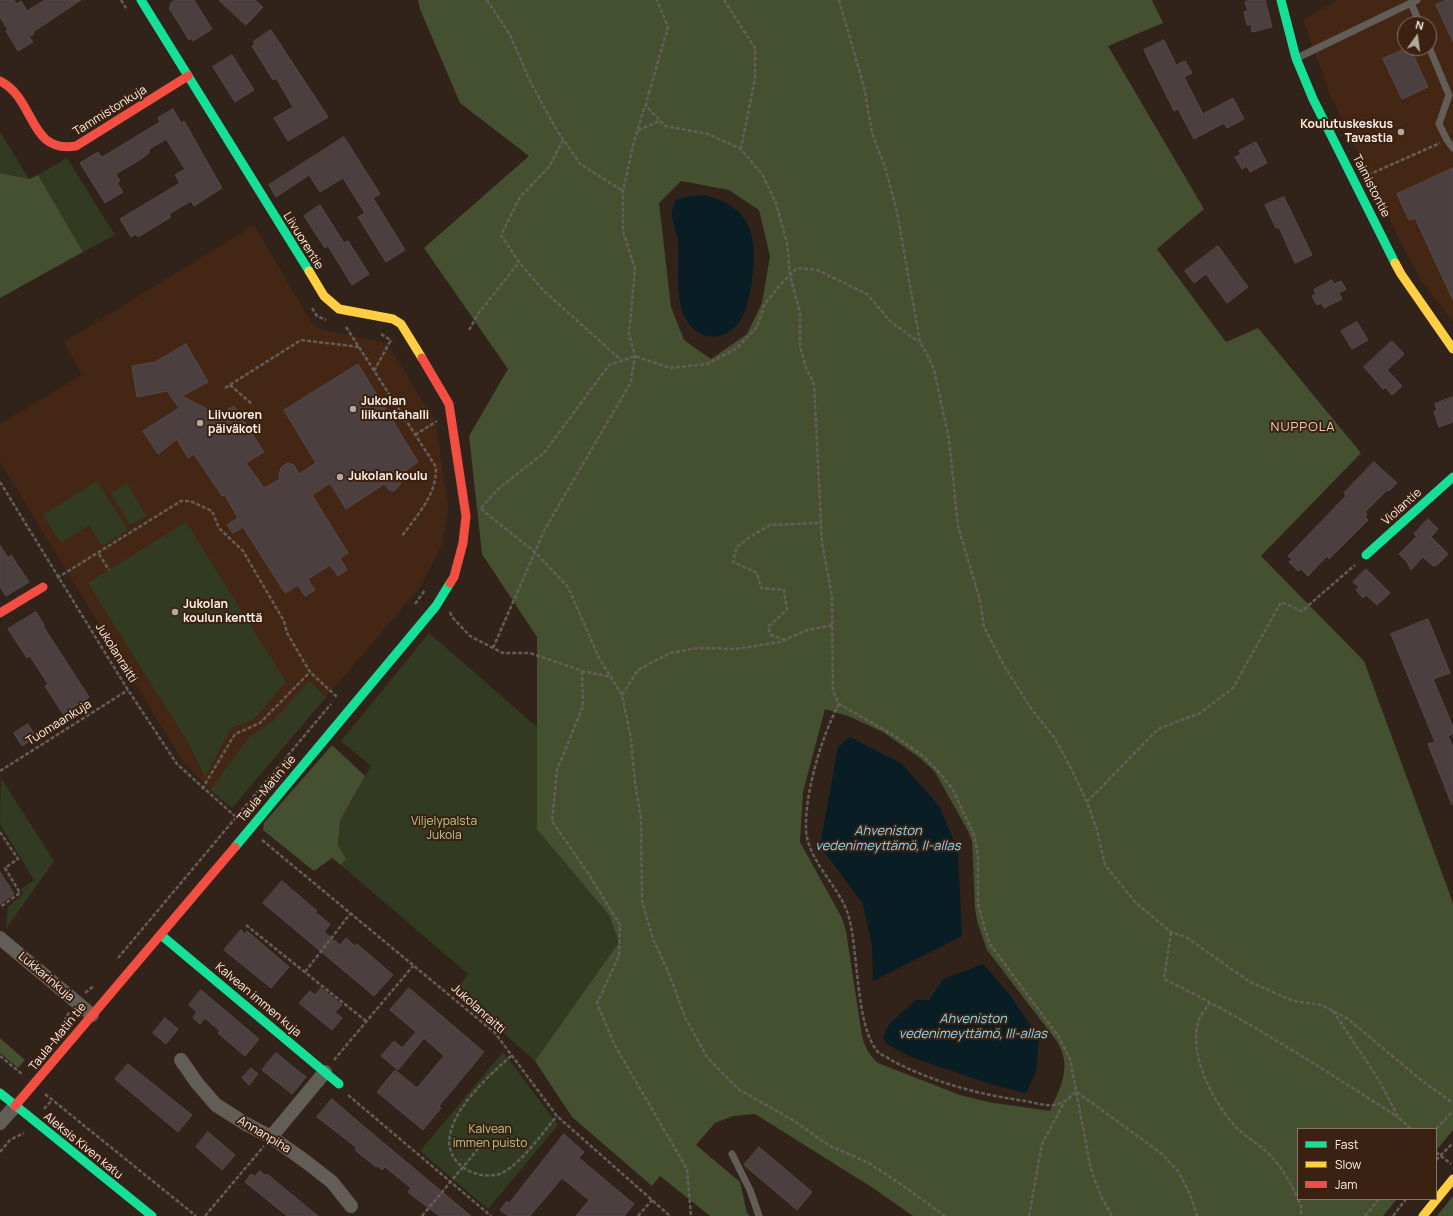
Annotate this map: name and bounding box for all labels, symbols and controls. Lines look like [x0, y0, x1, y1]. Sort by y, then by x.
north arrow [1397, 16, 1437, 56]
text: N [1414, 17, 1425, 33]
street label: Tammistonkuja [71, 83, 149, 139]
place label: Koulutuskeskus Tavastia [1300, 118, 1393, 146]
marker: Koulutuskeskus Tavastia [1396, 127, 1406, 137]
street label: Taimistontie [1349, 152, 1393, 220]
street label: Liivuorentie [280, 210, 326, 272]
place label: Jukolan liikuntahalli [361, 395, 429, 423]
marker: Jukolan liikuntahalli [348, 404, 358, 414]
place label: Liivuoren päiväkoti [208, 409, 262, 437]
marker: Liivuoren päiväkoti [195, 418, 205, 428]
district label: NUPPOLA [1270, 419, 1336, 435]
place label: Jukolan koulu [348, 470, 428, 484]
marker: Jukolan koulu [335, 472, 345, 482]
street label: Violantie [1379, 486, 1425, 528]
place label: Jukolan koulun kenttä [183, 598, 263, 626]
marker: Jukolan koulun kenttä [170, 607, 180, 617]
street label: Jukolanraitti [92, 621, 140, 685]
street label: Tuomaankuja [24, 697, 94, 749]
street label: Taula-Matin tie [235, 753, 299, 825]
park label: Viljelypalsta Jukola [411, 815, 477, 843]
water label: Ahveniston vedenimeyttämö, II-allas [815, 823, 961, 854]
street label: Lukkarinkuja [15, 949, 77, 1005]
street label: Kalvean immen kuja [212, 960, 304, 1040]
street label: Jukolanraitti [448, 981, 508, 1037]
street label: Taula-Matin tie [26, 1000, 90, 1074]
water label: Ahveniston vedenimeyttämö, III-allas [899, 1011, 1047, 1042]
street label: Aleksis Kiven katu [40, 1110, 126, 1182]
street label: Annanpiha [235, 1114, 293, 1156]
park label: Kalvean immen puisto [453, 1123, 527, 1151]
legend [1297, 1128, 1437, 1200]
text: Fast [1335, 1136, 1359, 1153]
text: Slow [1335, 1156, 1361, 1173]
text: Jam [1335, 1176, 1357, 1193]

